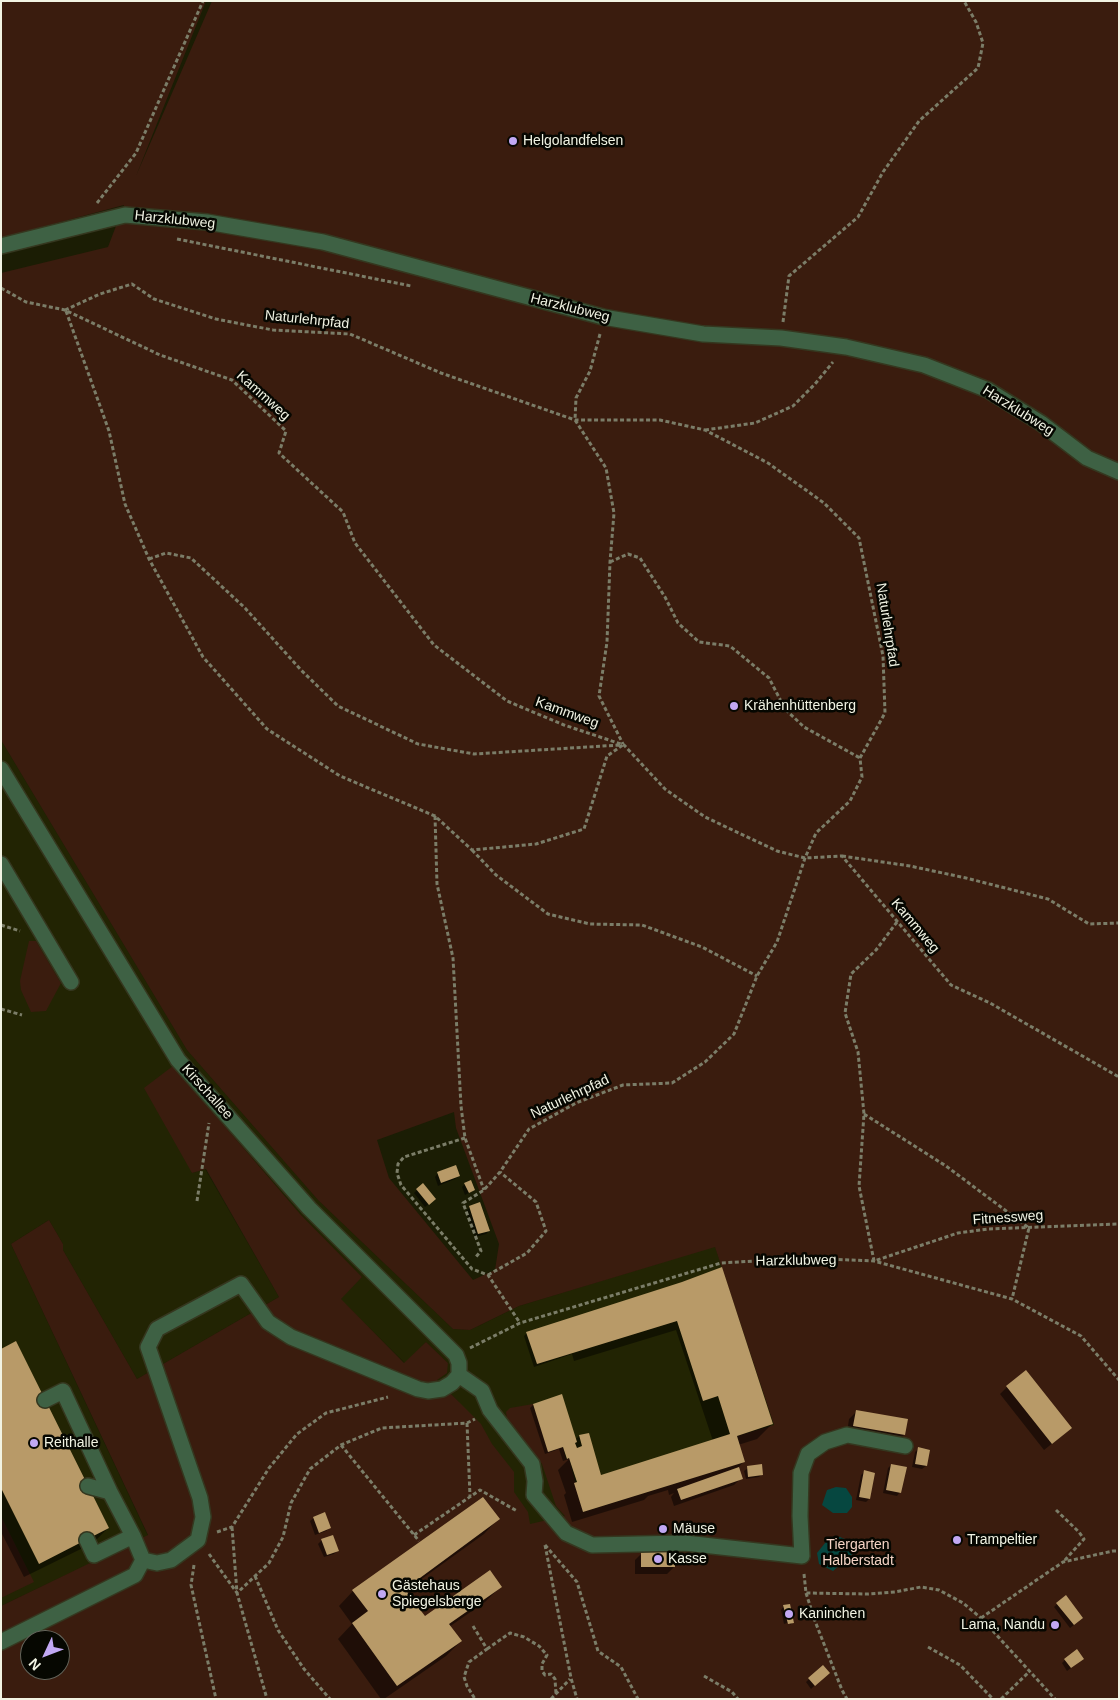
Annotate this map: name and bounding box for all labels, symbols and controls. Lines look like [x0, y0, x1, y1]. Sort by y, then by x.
place label: Helgolandfelsen [523, 133, 623, 149]
marker: Helgolandfelsen [507, 135, 519, 147]
street label: Harzklubweg [134, 207, 216, 233]
street label: Harzklubweg [529, 290, 611, 326]
street label: Naturlehrpfad [264, 307, 350, 333]
street label: Kammweg [233, 368, 293, 424]
street label: Harzklubweg [979, 382, 1057, 440]
street label: Naturlehrpfad [872, 582, 902, 668]
street label: Kammweg [533, 694, 601, 732]
place label: Krähenhüttenberg [744, 698, 856, 714]
marker: Krähenhüttenberg [728, 700, 740, 712]
street label: Kammweg [887, 895, 943, 957]
street label: Kirschallee [178, 1061, 236, 1123]
street label: Naturlehrpfad [528, 1071, 612, 1123]
street label: Fitnessweg [972, 1207, 1044, 1229]
street label: Harzklubweg [755, 1252, 837, 1270]
place label: Reithalle [44, 1435, 98, 1451]
marker: Reithalle [28, 1437, 40, 1449]
place label: Mäuse [673, 1521, 715, 1537]
marker: Mäuse [657, 1523, 669, 1535]
place label: Trampeltier [967, 1532, 1037, 1548]
marker: Trampeltier [951, 1534, 963, 1546]
park label: Tiergarten Halberstadt [822, 1537, 894, 1570]
place label: Kasse [668, 1551, 707, 1567]
marker: Kasse [652, 1553, 664, 1565]
place label: Gästehaus Spiegelsberge [392, 1578, 482, 1610]
marker: Gästehaus Spiegelsberge [376, 1588, 388, 1600]
place label: Kaninchen [799, 1606, 865, 1622]
marker: Kaninchen [783, 1608, 795, 1620]
place label: Lama, Nandu [961, 1617, 1045, 1633]
marker: Lama, Nandu [1049, 1619, 1061, 1631]
north arrow [20, 1630, 70, 1680]
text: N [25, 1655, 44, 1674]

